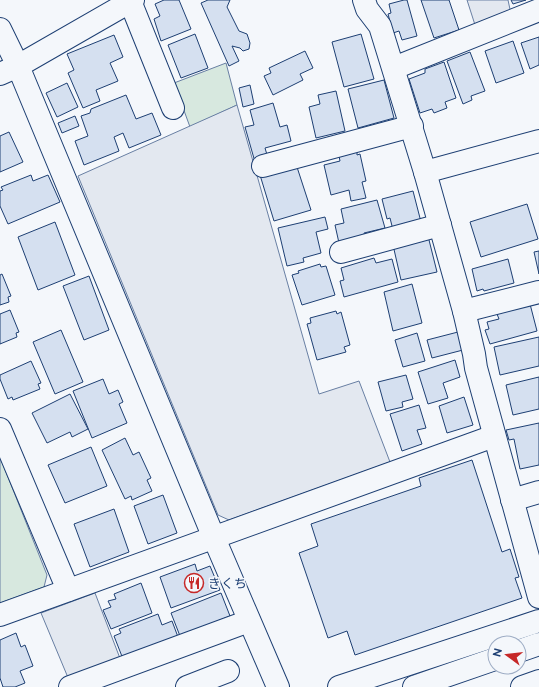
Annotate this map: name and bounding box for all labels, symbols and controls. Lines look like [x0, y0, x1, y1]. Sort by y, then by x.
restaurant icon: きくち [183, 572, 205, 594]
place label: きくち [208, 576, 247, 591]
north arrow [487, 635, 527, 675]
text: N [490, 647, 505, 658]

